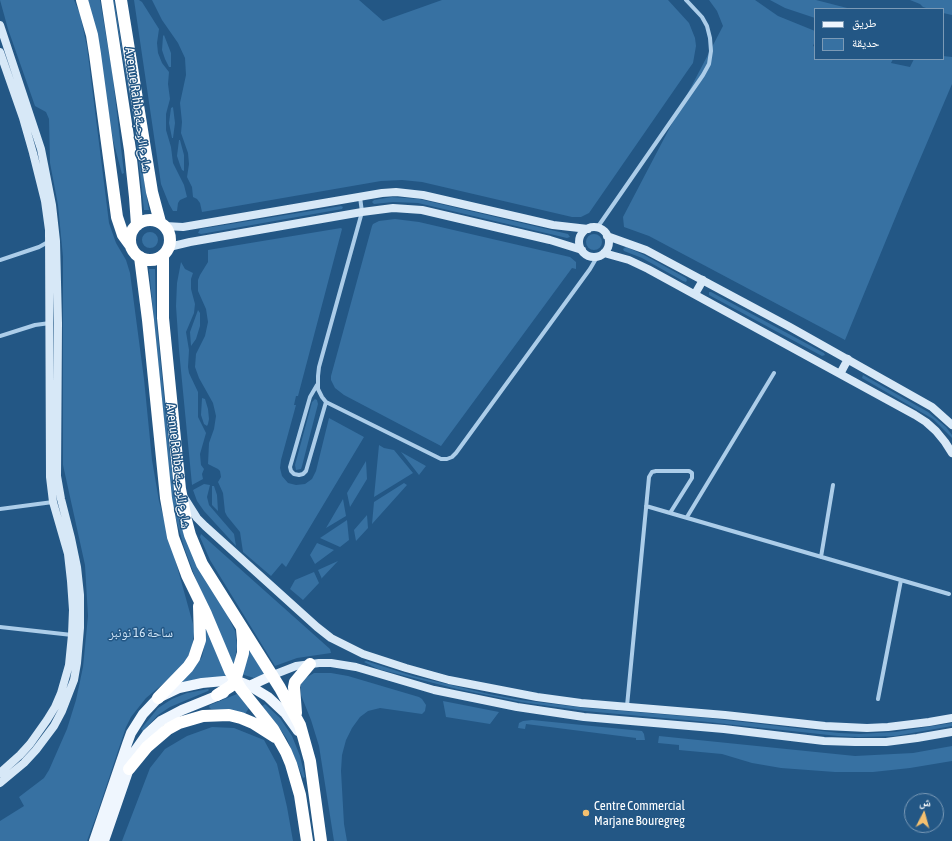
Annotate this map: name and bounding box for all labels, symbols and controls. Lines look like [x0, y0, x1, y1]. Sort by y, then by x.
legend [814, 8, 944, 60]
text: طريق [852, 16, 877, 30]
text: حديقة [852, 36, 880, 50]
street label: Avenue Rahba شارع الرحبة [121, 46, 155, 174]
street label: Avenue Rahba شارع الرحبة [163, 402, 193, 530]
park label: ساحة 16 نونبر [109, 625, 173, 641]
north arrow [904, 793, 944, 833]
text: ش [919, 795, 932, 809]
place label: Centre Commercial Marjane Bouregreg [594, 798, 685, 829]
marker: Centre Commercial Marjane Bouregreg [581, 808, 591, 818]

